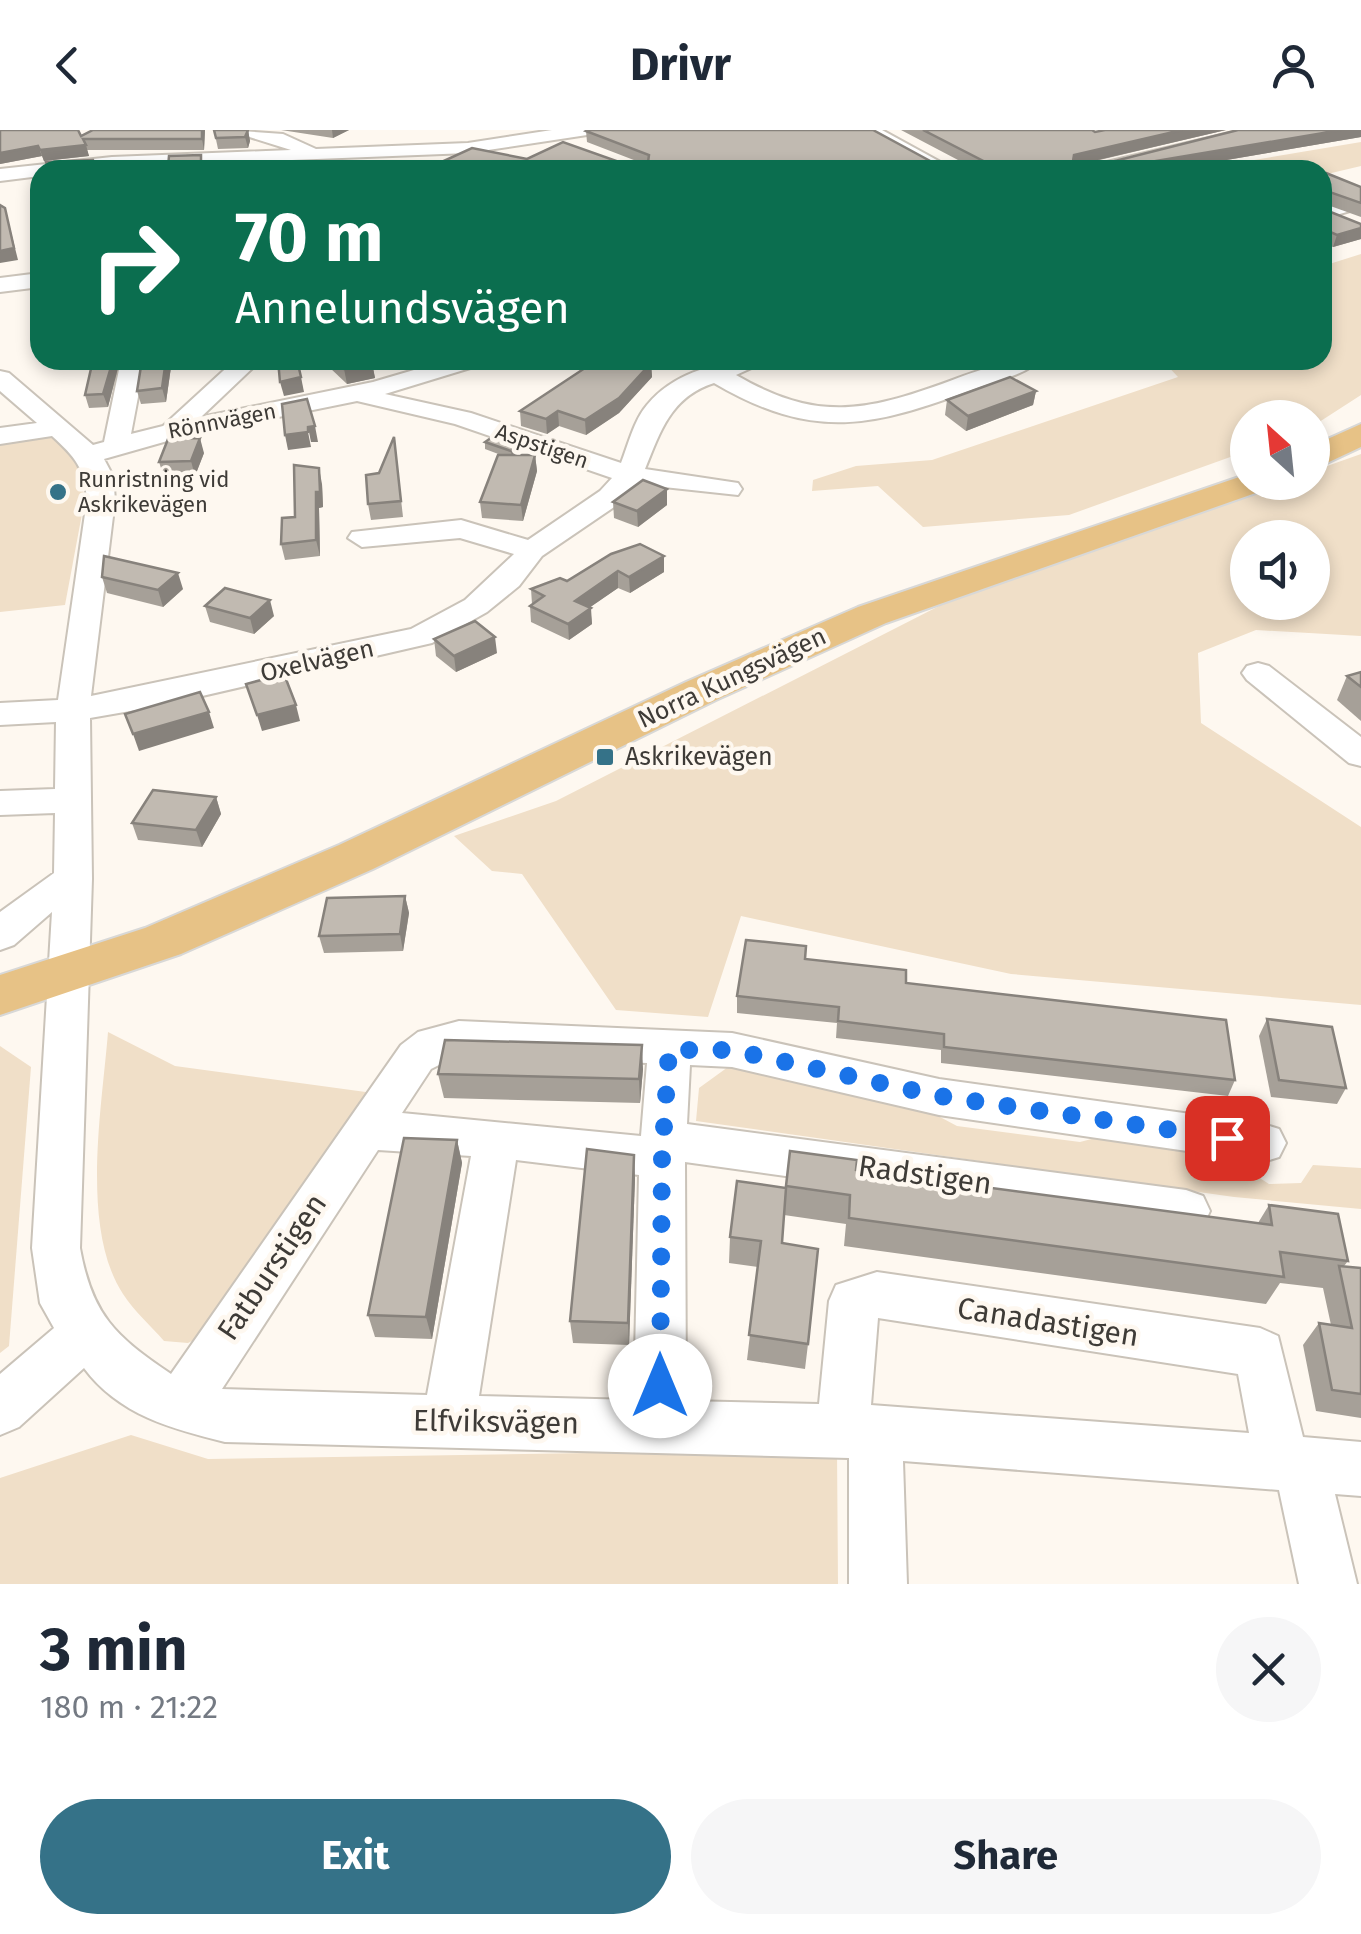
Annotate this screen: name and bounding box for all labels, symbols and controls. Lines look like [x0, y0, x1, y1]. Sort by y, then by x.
icon: back [40, 38, 95, 93]
text: Drivr [630, 38, 731, 92]
icon: person [1266, 38, 1321, 93]
text: 70 m [235, 196, 384, 280]
icon: right [70, 200, 200, 330]
text: Annelundsvägen [235, 281, 570, 335]
street label: Rönnvägen [166, 397, 278, 445]
north arrow [1230, 400, 1330, 500]
map controls [1230, 400, 1330, 620]
street label: Aspstigen [492, 418, 592, 474]
place label: Runristning vid Askrikevägen [78, 466, 229, 518]
marker: Runristning vid Askrikevägen [47, 481, 69, 503]
button: sound [1230, 520, 1330, 620]
street label: Norra Kungsvägen [633, 621, 831, 735]
street label: Oxelvägen [257, 633, 377, 689]
place label: Askrikevägen [625, 742, 773, 772]
marker: Askrikevägen [594, 746, 616, 768]
pin [1185, 1096, 1270, 1181]
icon: arrive [1200, 1111, 1255, 1166]
street label: Radstigen [856, 1148, 994, 1202]
street label: Fatburstigen [210, 1187, 334, 1347]
street label: Canadastigen [955, 1290, 1141, 1354]
position arrow [608, 1334, 712, 1438]
street label: Elfviksvägen [413, 1403, 579, 1441]
text: 3 min [40, 1614, 188, 1686]
button: close [1216, 1617, 1321, 1722]
text: 180 m · 21:22 [40, 1688, 218, 1726]
button: Exit [40, 1799, 671, 1914]
button: Share [691, 1799, 1321, 1914]

